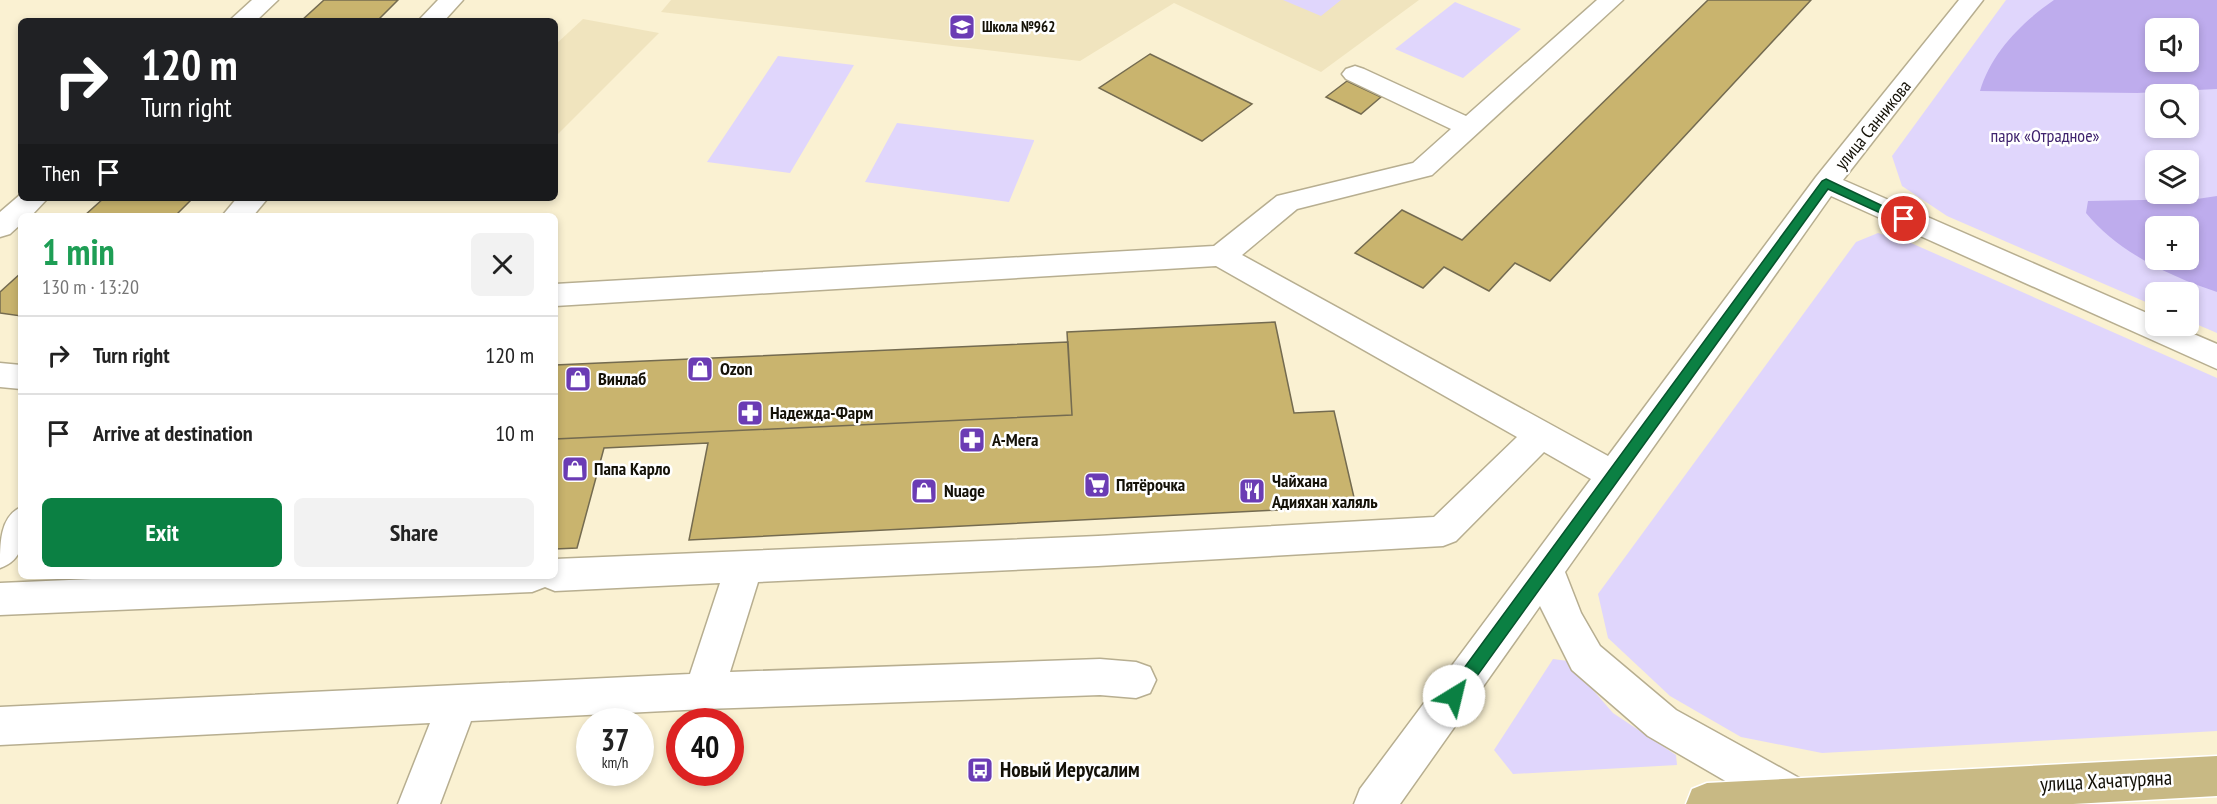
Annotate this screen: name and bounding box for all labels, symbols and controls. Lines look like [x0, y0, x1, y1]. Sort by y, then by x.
school or university icon: Школа №962 [947, 12, 977, 42]
place label: Школа №962 [982, 17, 1055, 36]
map controls [2145, 18, 2199, 336]
button: sound [2145, 18, 2199, 72]
text: 120 m [141, 37, 238, 92]
icon: right [42, 42, 120, 120]
street label: улица Санникова [1829, 75, 1916, 174]
button: search [2145, 84, 2199, 138]
text: Turn right [141, 90, 232, 124]
park label: парк «Отрадное» [1990, 124, 2100, 147]
button: layers [2145, 150, 2199, 204]
icon: arrive [92, 156, 125, 189]
text: Then [42, 159, 80, 187]
pin [1878, 193, 1929, 244]
icon: arrive [1887, 202, 1920, 235]
button: + [2145, 216, 2199, 270]
text: 1 min [42, 228, 115, 275]
button: close [471, 233, 534, 296]
text: 130 m · 13:20 [42, 274, 139, 300]
button: − [2145, 282, 2199, 336]
icon: right [42, 339, 75, 372]
text: Turn right [93, 341, 170, 369]
text: 120 m [485, 341, 534, 369]
shop icon: Ozon [685, 354, 715, 384]
place label: Ozon [720, 357, 753, 380]
shop icon: Винлаб [563, 364, 593, 394]
place label: Винлаб [598, 367, 646, 390]
pharmacy icon: Надежда-Фарм [735, 398, 765, 428]
place label: Надежда-Фарм [770, 401, 873, 424]
icon: arrive [42, 417, 75, 450]
text: Arrive at destination [93, 419, 253, 447]
text: 10 m [495, 419, 534, 447]
pharmacy icon: А-Мега [957, 425, 987, 455]
place label: А-Мега [991, 428, 1038, 451]
shop icon: Папа Карло [560, 454, 590, 484]
place label: Папа Карло [594, 457, 671, 480]
place label: Чайхана Адияхан халяль [1271, 469, 1378, 513]
supermarket icon: Пятёрочка [1082, 470, 1112, 500]
place label: Пятёрочка [1116, 473, 1185, 496]
shop icon: Nuage [909, 476, 939, 506]
restaurant icon: Чайхана Адияхан халяль [1237, 476, 1267, 506]
place label: Nuage [944, 479, 985, 502]
button: Exit [42, 498, 282, 567]
button: Share [294, 498, 534, 567]
position arrow [1422, 664, 1486, 728]
speed limit sign: 40 [666, 708, 744, 786]
text: 37 [601, 720, 629, 759]
text: km/h [602, 753, 628, 772]
bus stop icon: Новый Иерусалим [965, 755, 995, 785]
place label: Новый Иерусалим [1000, 756, 1140, 783]
street label: улица Хачатуряна [2039, 764, 2173, 797]

